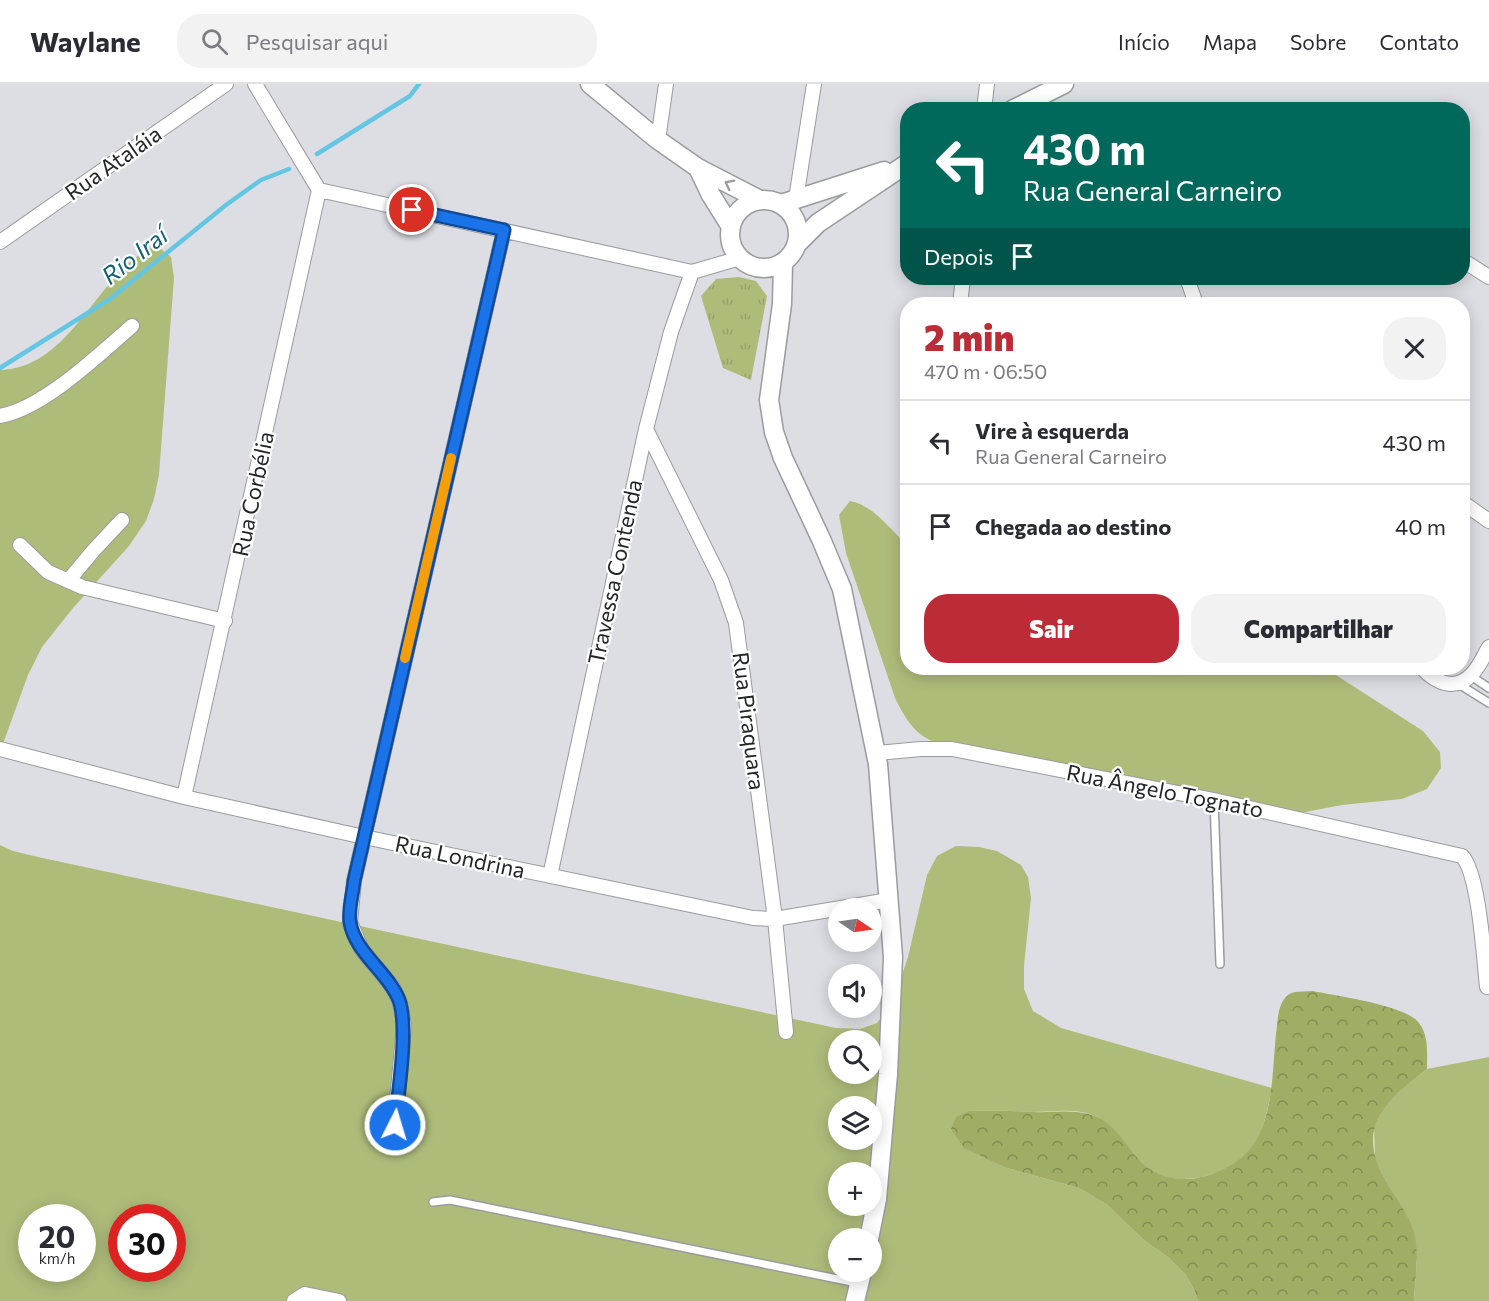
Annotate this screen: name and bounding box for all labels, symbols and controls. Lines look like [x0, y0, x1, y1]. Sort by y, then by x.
search box [177, 14, 597, 68]
text: Waylane [30, 24, 141, 58]
icon: search [198, 25, 231, 58]
text: Pesquisar aqui [246, 28, 389, 55]
text: Início [1118, 29, 1170, 54]
text: Mapa [1203, 29, 1257, 54]
text: Sobre [1290, 29, 1346, 54]
text: Contato [1379, 29, 1459, 54]
street label: Rua Ataláia [59, 120, 166, 206]
text: 430 m [1023, 122, 1146, 174]
icon: left [924, 126, 1002, 204]
text: Rua General Carneiro [1023, 174, 1282, 207]
one-way arrow [724, 180, 735, 192]
pin [386, 184, 437, 235]
icon: arrive [395, 193, 428, 226]
water label: Rio Iraí [95, 218, 176, 290]
icon: arrive [1006, 240, 1039, 273]
text: Depois [924, 243, 994, 270]
text: 2 min [924, 314, 1014, 358]
button: close [1383, 317, 1446, 380]
text: 470 m · 06:50 [924, 359, 1047, 383]
text: Vire à esquerda [975, 417, 1129, 444]
icon: left [924, 426, 957, 459]
street label: Rua Corbélia [226, 429, 279, 559]
text: 430 m [1382, 429, 1446, 456]
text: Rua General Carneiro [975, 444, 1167, 468]
street label: Travessa Contenda [582, 477, 647, 667]
icon: arrive [924, 510, 957, 543]
text: Chegada ao destino [975, 513, 1171, 540]
text: 40 m [1395, 513, 1446, 540]
button: Sair [924, 594, 1179, 663]
button: Compartilhar [1191, 594, 1446, 663]
street label: Rua Piraquara [728, 650, 771, 792]
street label: Rua Ângelo Tognato [1064, 758, 1266, 823]
street label: Rua Londrina [393, 830, 528, 883]
north arrow [828, 898, 882, 952]
map controls [828, 898, 882, 1282]
button: sound [828, 964, 882, 1018]
button: search [828, 1030, 882, 1084]
position arrow [363, 1093, 427, 1157]
button: layers [828, 1096, 882, 1150]
button: + [828, 1162, 882, 1216]
speed limit sign: 30 [108, 1204, 186, 1282]
text: 20 [39, 1217, 75, 1254]
button: − [828, 1228, 882, 1282]
text: km/h [39, 1249, 75, 1267]

